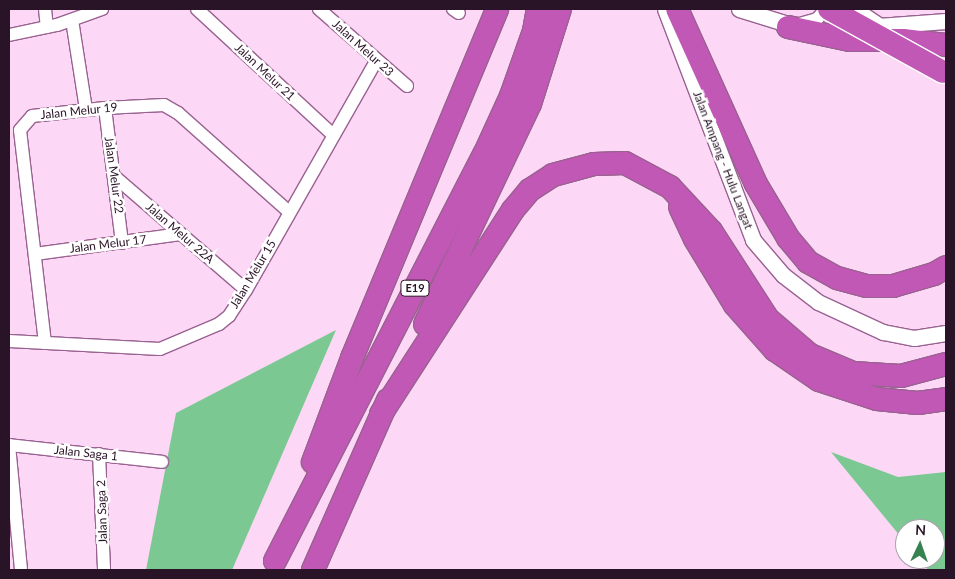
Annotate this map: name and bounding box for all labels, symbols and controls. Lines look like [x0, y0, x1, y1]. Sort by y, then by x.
street label: Jalan Melur 23 [329, 17, 397, 79]
street label: Jalan Melur 21 [232, 40, 298, 104]
street label: Jalan Ampang - Hulu Langat [690, 89, 756, 231]
street label: Jalan Melur 19 [40, 100, 118, 122]
street label: Jalan Melur 22 [101, 136, 127, 214]
street label: Jalan Melur 22A [143, 199, 217, 267]
street label: Jalan Melur 17 [69, 232, 147, 256]
street label: Jalan Melur 15 [227, 237, 279, 311]
road number: E19 [400, 280, 430, 296]
street label: Jalan Saga 1 [53, 442, 119, 464]
street label: Jalan Saga 2 [94, 480, 110, 544]
north arrow [895, 519, 945, 569]
text: N [915, 521, 927, 538]

